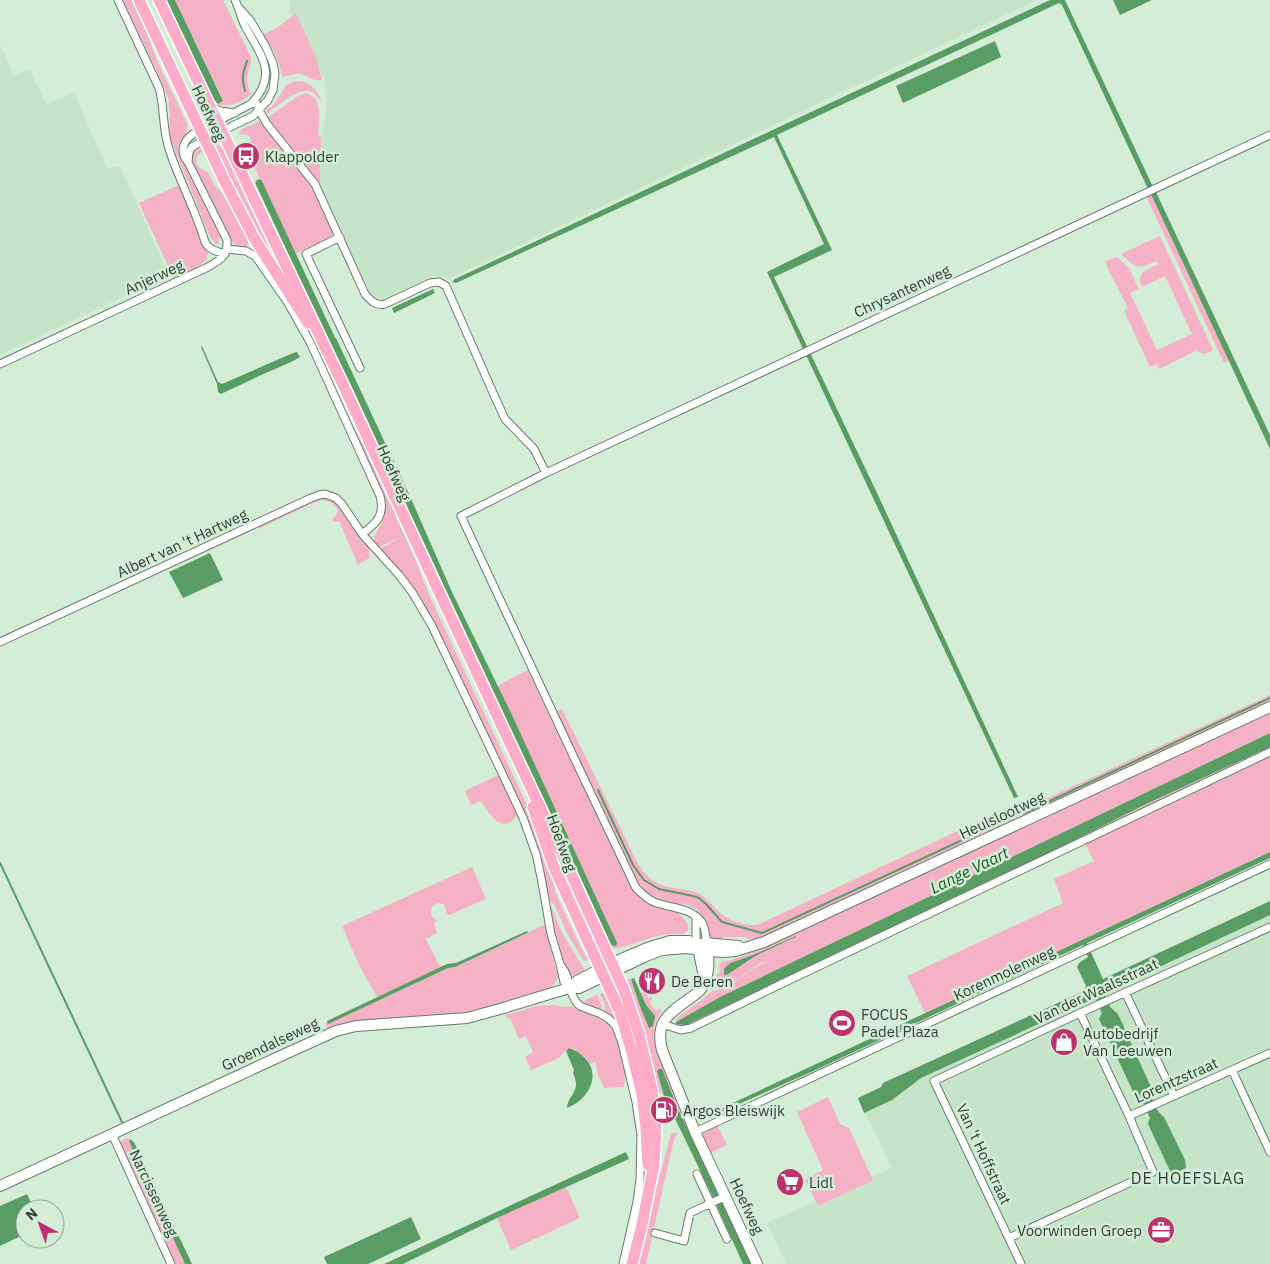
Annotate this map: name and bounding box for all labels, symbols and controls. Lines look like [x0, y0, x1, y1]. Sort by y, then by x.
street label: Hoefweg [188, 82, 230, 144]
bus stop icon: Klappolder [231, 141, 261, 171]
place label: Klappolder [265, 147, 339, 166]
street label: Anjerweg [121, 255, 187, 299]
street label: Chrysantenweg [851, 260, 953, 322]
street label: Hoefweg [373, 442, 415, 504]
street label: Albert van 't Hartweg [114, 504, 250, 582]
street label: Heulslootweg [956, 787, 1048, 843]
street label: Hoefweg [543, 812, 581, 874]
water label: Lange Vaart [927, 842, 1012, 898]
street label: Korenmolenweg [950, 941, 1058, 1005]
street label: Van der Waalsstraat [1031, 954, 1161, 1028]
restaurant icon: De Beren [637, 966, 667, 996]
place label: De Beren [671, 972, 733, 991]
place label: FOCUS Padel Plaza [861, 1005, 939, 1041]
sports icon: FOCUS Padel Plaza [827, 1008, 857, 1038]
street label: Groendalseweg [218, 1013, 322, 1075]
place label: Autobedrijf Van Leeuwen [1083, 1024, 1172, 1060]
shop icon: Autobedrijf Van Leeuwen [1049, 1027, 1079, 1057]
street label: Lorentzstraat [1131, 1053, 1221, 1107]
fuel station icon: Argos Bleiswijk [649, 1095, 679, 1125]
place label: Argos Bleiswijk [683, 1101, 785, 1120]
street label: Van 't Hoffstraat [952, 1101, 1016, 1207]
street label: Narcissenweg [125, 1146, 183, 1240]
supermarket icon: Lidl [775, 1167, 805, 1197]
district label: DE HOEFSLAG [1131, 1168, 1245, 1188]
place label: Lidl [809, 1173, 833, 1192]
street label: Hoefweg [726, 1175, 768, 1237]
north arrow [15, 1199, 65, 1249]
text: N [22, 1204, 41, 1224]
office icon: Voorwinden Groep [1146, 1215, 1176, 1245]
place label: Voorwinden Groep [1017, 1221, 1142, 1240]

